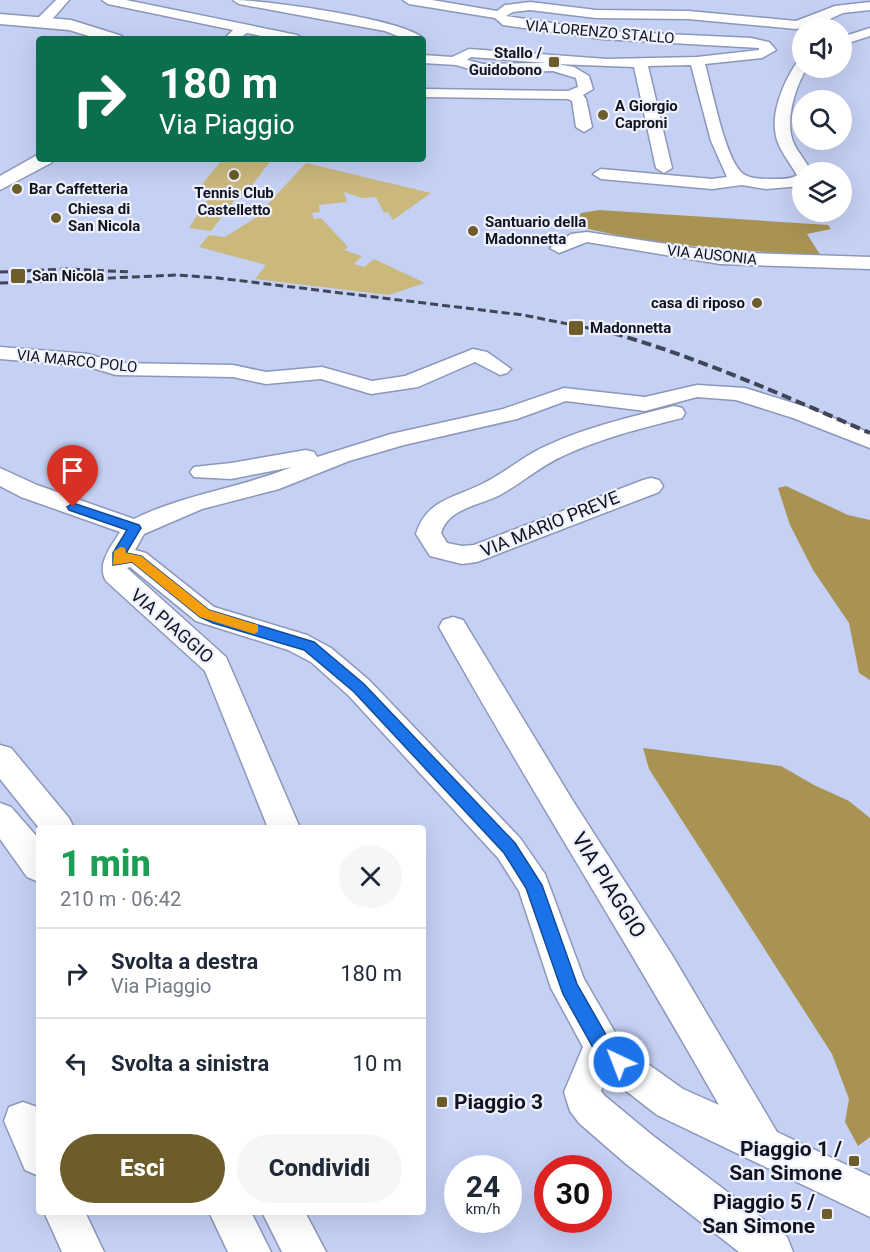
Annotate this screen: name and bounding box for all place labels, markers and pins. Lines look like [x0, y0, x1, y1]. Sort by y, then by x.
place label: Stallo / Guidobono [469, 44, 542, 79]
marker: Stallo / Guidobono [547, 55, 561, 69]
place label: A Giorgio Caproni [615, 97, 678, 132]
marker: A Giorgio Caproni [596, 108, 610, 122]
marker: Tennis Club Castelletto [227, 168, 241, 182]
place label: Bar Caffetteria [29, 180, 128, 198]
marker: Bar Caffetteria [10, 182, 24, 196]
place label: Tennis Club Castelletto [194, 184, 274, 219]
place label: Chiesa di San Nicola [68, 200, 140, 235]
marker: Chiesa di San Nicola [49, 211, 63, 225]
place label: Santuario della Madonnetta [485, 213, 586, 248]
marker: Santuario della Madonnetta [466, 224, 480, 238]
marker: San Nicola [9, 267, 27, 285]
place label: San Nicola [32, 267, 104, 285]
place label: casa di riposo [651, 294, 745, 312]
marker: casa di riposo [750, 296, 764, 310]
marker: Madonnetta [567, 319, 585, 337]
place label: Madonnetta [590, 319, 671, 337]
pin [47, 445, 98, 507]
place label: Piaggio 3 [454, 1090, 543, 1114]
marker: Piaggio 3 [435, 1095, 449, 1109]
place label: Piaggio 1 / San Simone [729, 1137, 842, 1185]
marker: Piaggio 1 / San Simone [847, 1154, 861, 1168]
place label: Piaggio 5 / San Simone [702, 1190, 815, 1238]
marker: Piaggio 5 / San Simone [820, 1207, 834, 1221]

